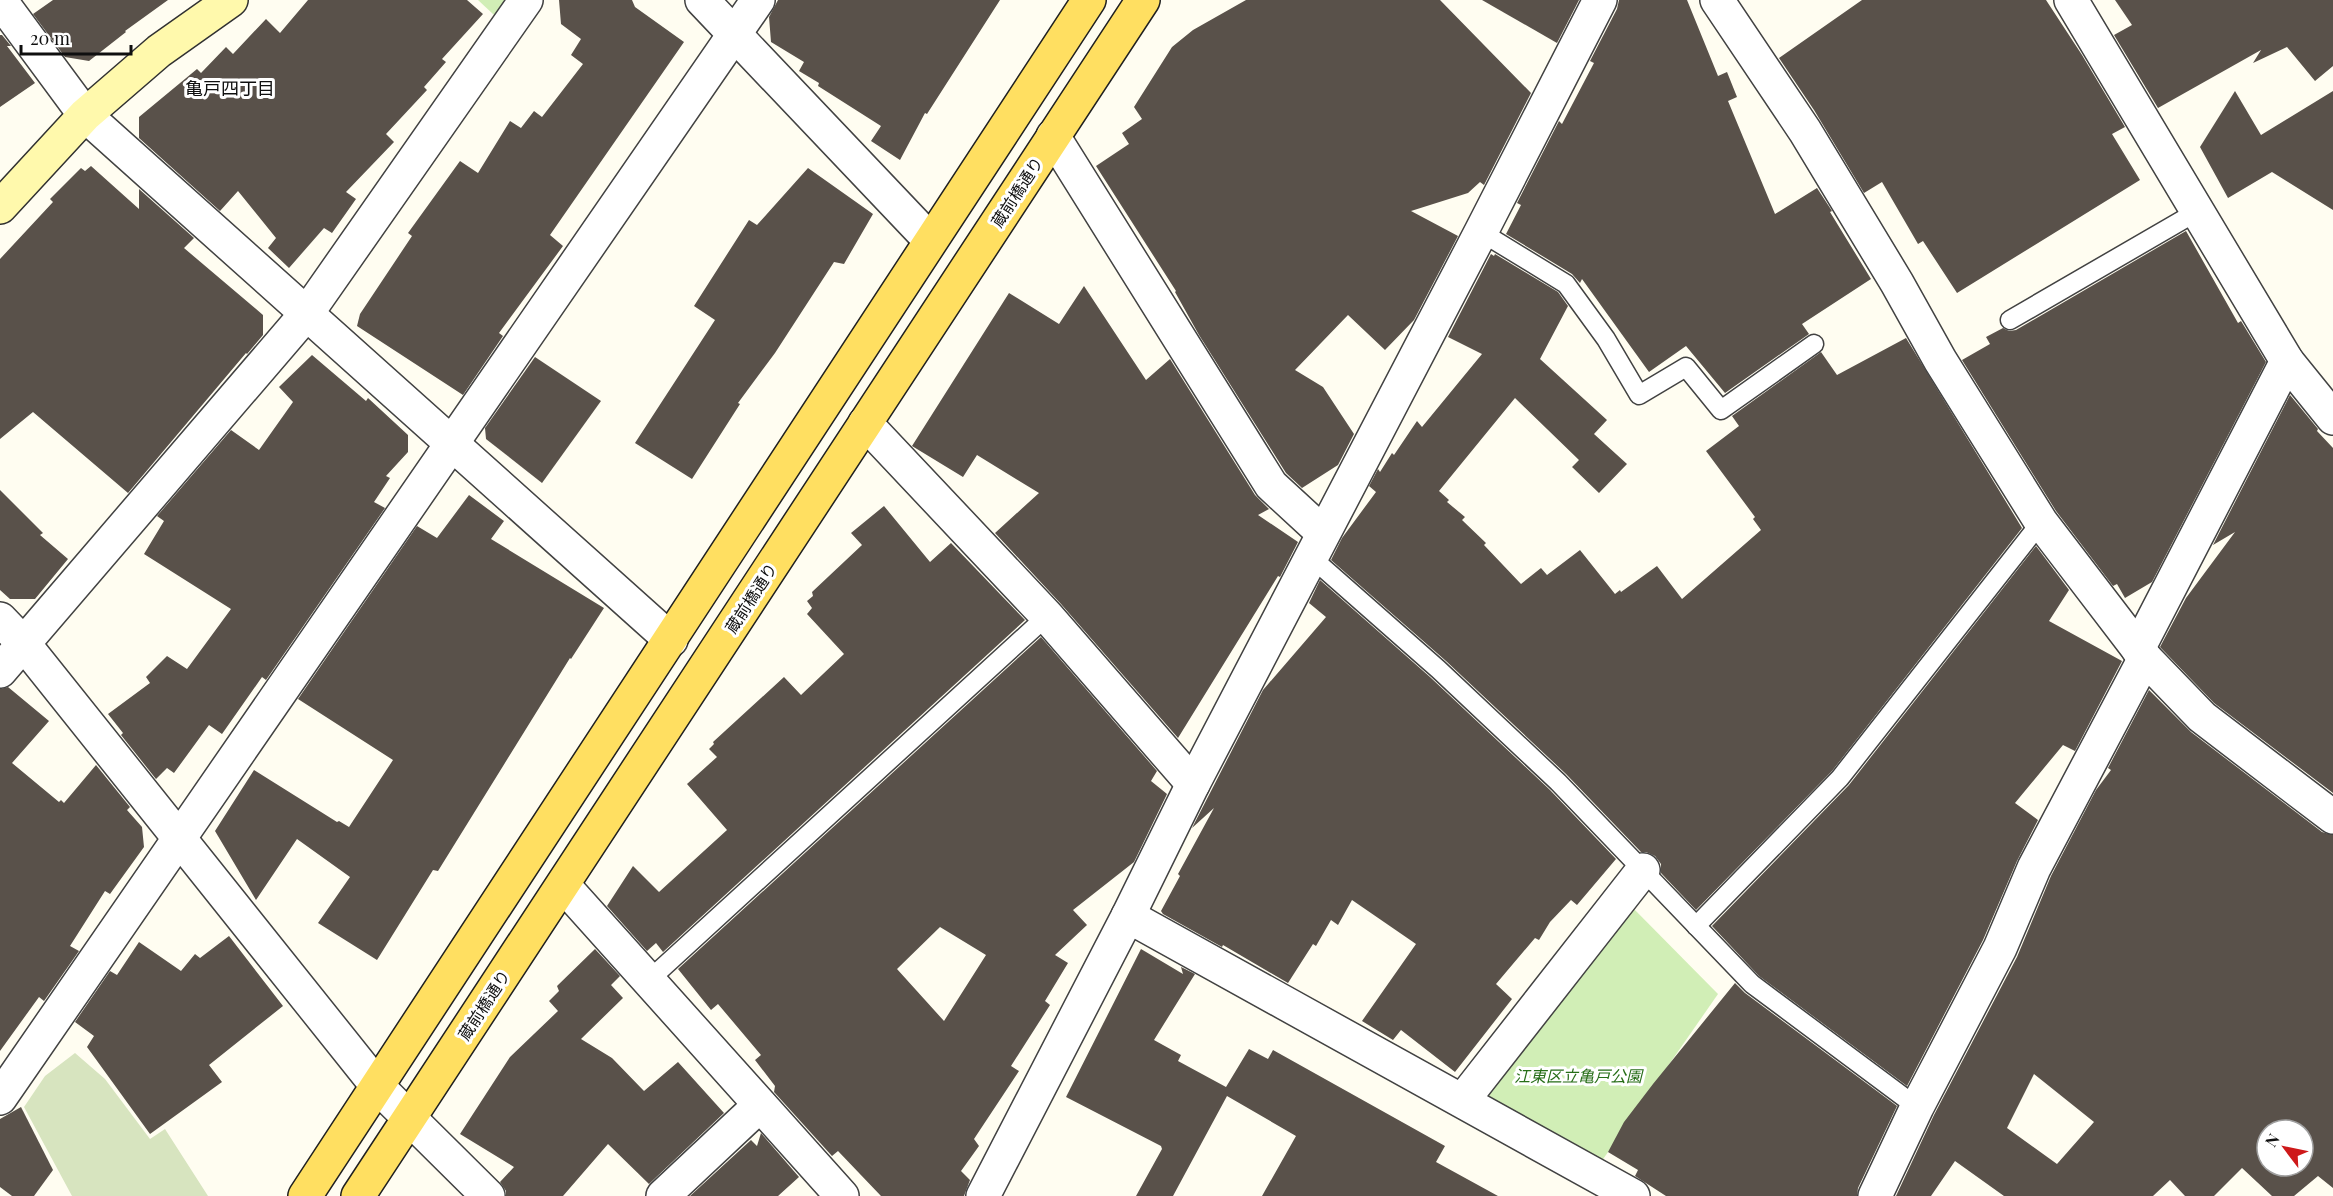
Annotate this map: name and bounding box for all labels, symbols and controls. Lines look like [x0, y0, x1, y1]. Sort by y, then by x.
scale bar [21, 18, 130, 56]
text: 20 m [30, 26, 70, 50]
district label: 亀戸四丁目 [185, 76, 275, 100]
street label: 蔵前橋通り [986, 152, 1047, 231]
street label: 蔵前橋通り [720, 558, 781, 637]
street label: 蔵前橋通り [453, 965, 514, 1044]
park label: 江東区立亀戸公園 [1514, 1065, 1644, 1086]
north arrow [2255, 1118, 2315, 1178]
text: N [2260, 1129, 2284, 1150]

